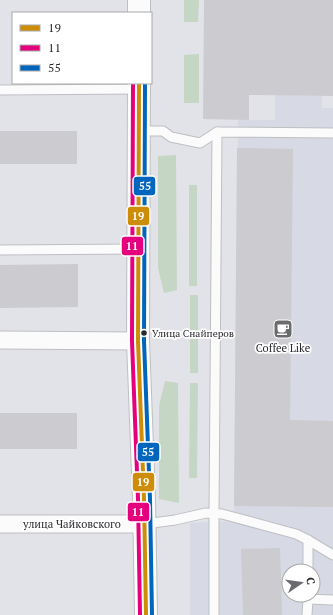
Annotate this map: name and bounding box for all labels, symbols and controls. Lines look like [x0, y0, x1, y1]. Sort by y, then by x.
legend [12, 12, 152, 84]
text: 19 [48, 20, 61, 35]
text: 11 [48, 40, 61, 55]
text: 55 [48, 60, 61, 75]
line badge: 55 [133, 176, 156, 196]
text: 55 [139, 179, 151, 193]
line badge: 19 [127, 206, 150, 226]
text: 19 [132, 209, 144, 223]
line badge: 11 [121, 236, 144, 256]
text: 11 [126, 239, 138, 253]
cafe icon: Coffee Like [272, 318, 294, 340]
place label: Улица Снайперов [152, 327, 234, 340]
marker: Улица Снайперов [139, 328, 149, 338]
place label: Coffee Like [256, 341, 311, 355]
line badge: 55 [137, 442, 160, 462]
text: 55 [142, 445, 154, 459]
line badge: 19 [132, 472, 155, 492]
text: 19 [137, 475, 149, 489]
line badge: 11 [127, 502, 150, 522]
text: 11 [132, 505, 144, 519]
street label: улица Чайковского [22, 517, 121, 531]
north arrow [281, 563, 321, 603]
text: С [303, 576, 318, 586]

